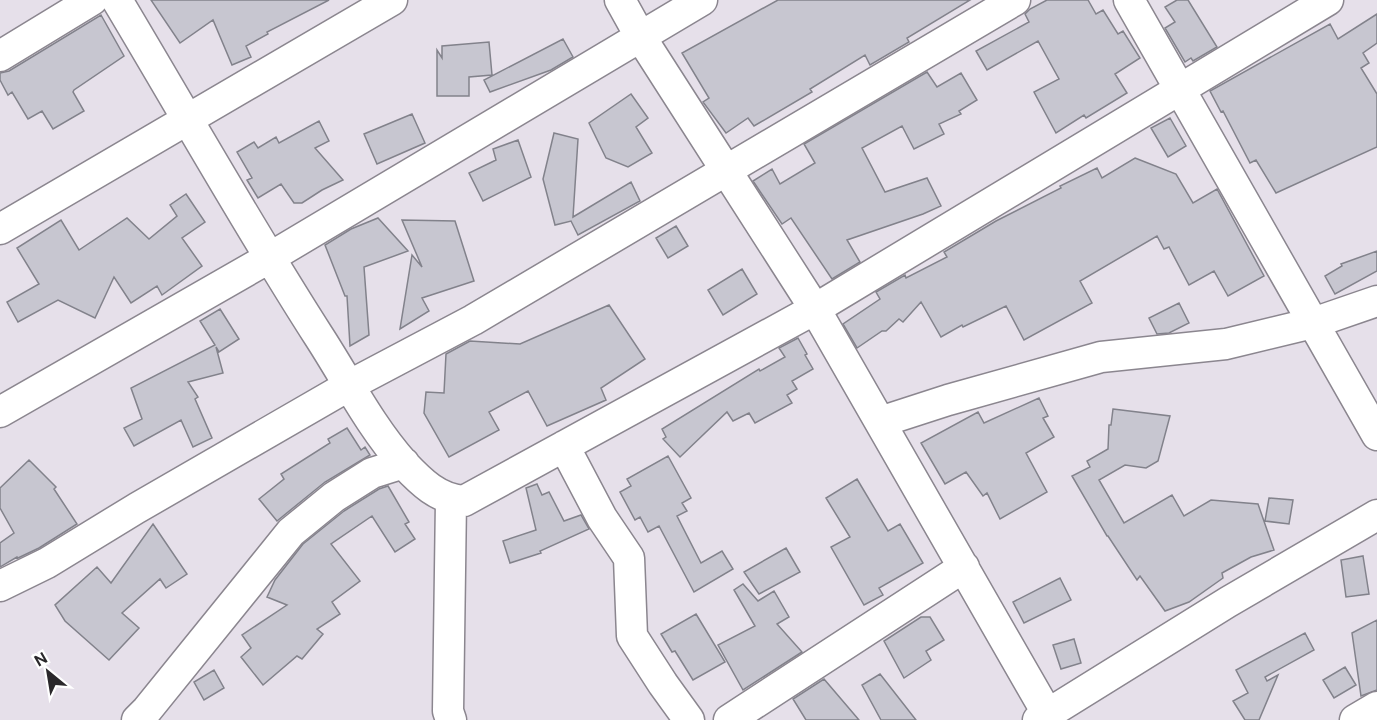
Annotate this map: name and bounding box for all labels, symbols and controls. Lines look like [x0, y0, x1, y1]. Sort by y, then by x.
north arrow [18, 642, 78, 702]
text: N [30, 647, 51, 671]

